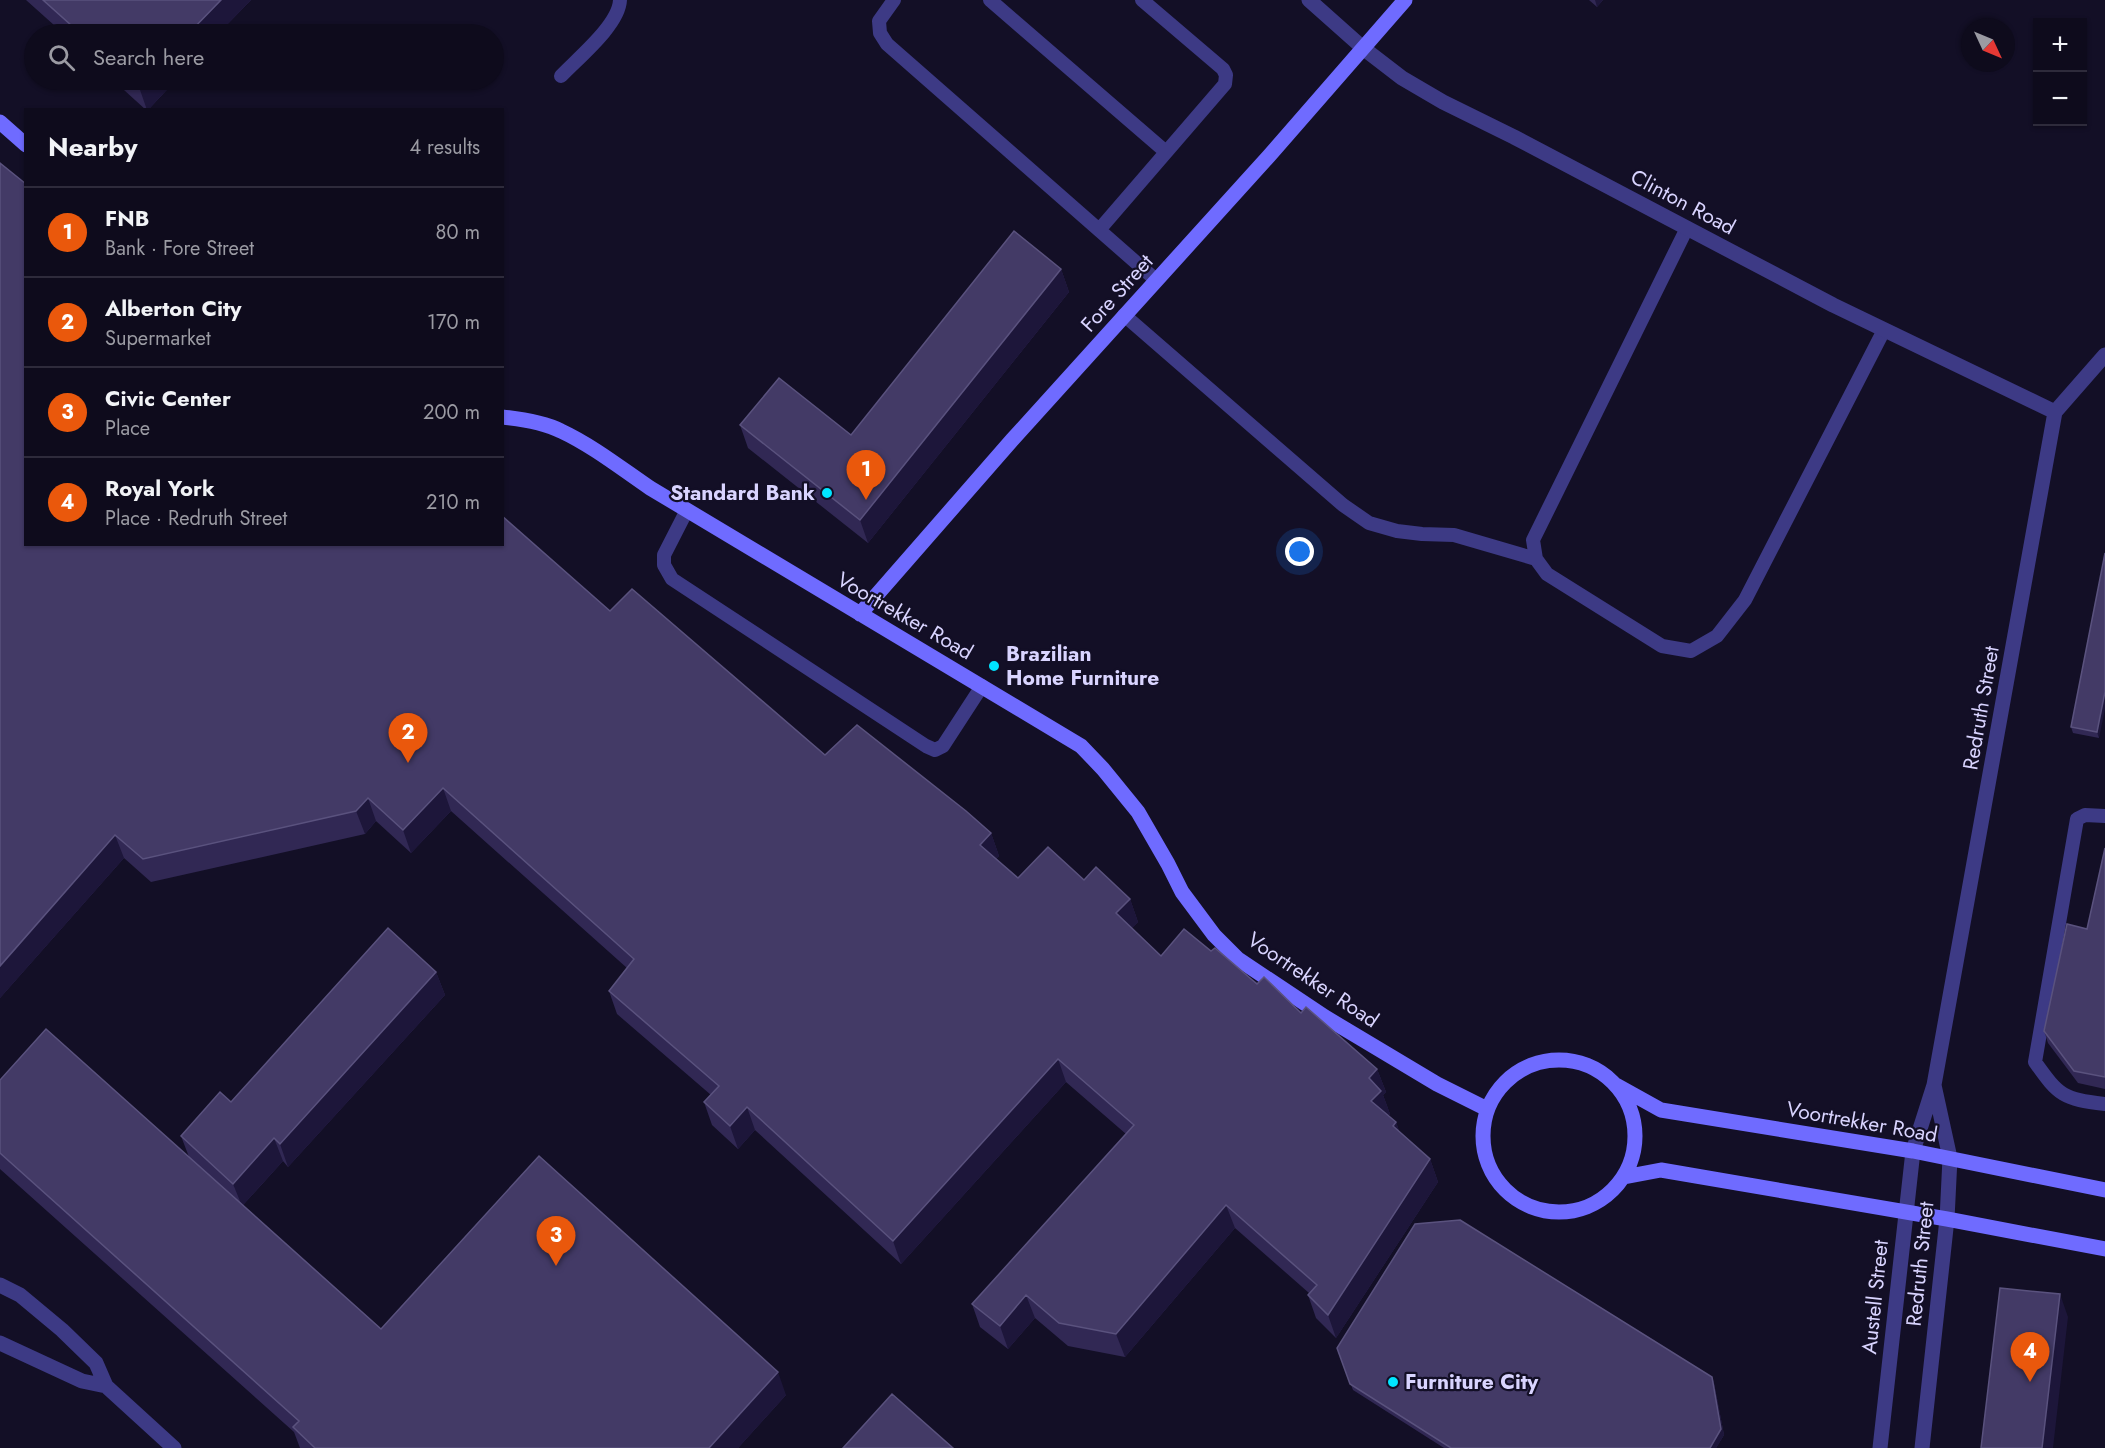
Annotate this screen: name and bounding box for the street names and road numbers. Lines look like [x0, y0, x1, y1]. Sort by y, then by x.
street label: Clinton Road [1625, 162, 1741, 242]
street label: Fore Street [1074, 247, 1160, 339]
street label: Voortrekker Road [831, 565, 979, 667]
street label: Redruth Street [1955, 644, 2007, 772]
street label: Voortrekker Road [1241, 925, 1385, 1035]
street label: Voortrekker Road [1784, 1094, 1940, 1150]
street label: Redruth Street [1899, 1200, 1941, 1328]
street label: Austell Street [1854, 1238, 1896, 1356]

